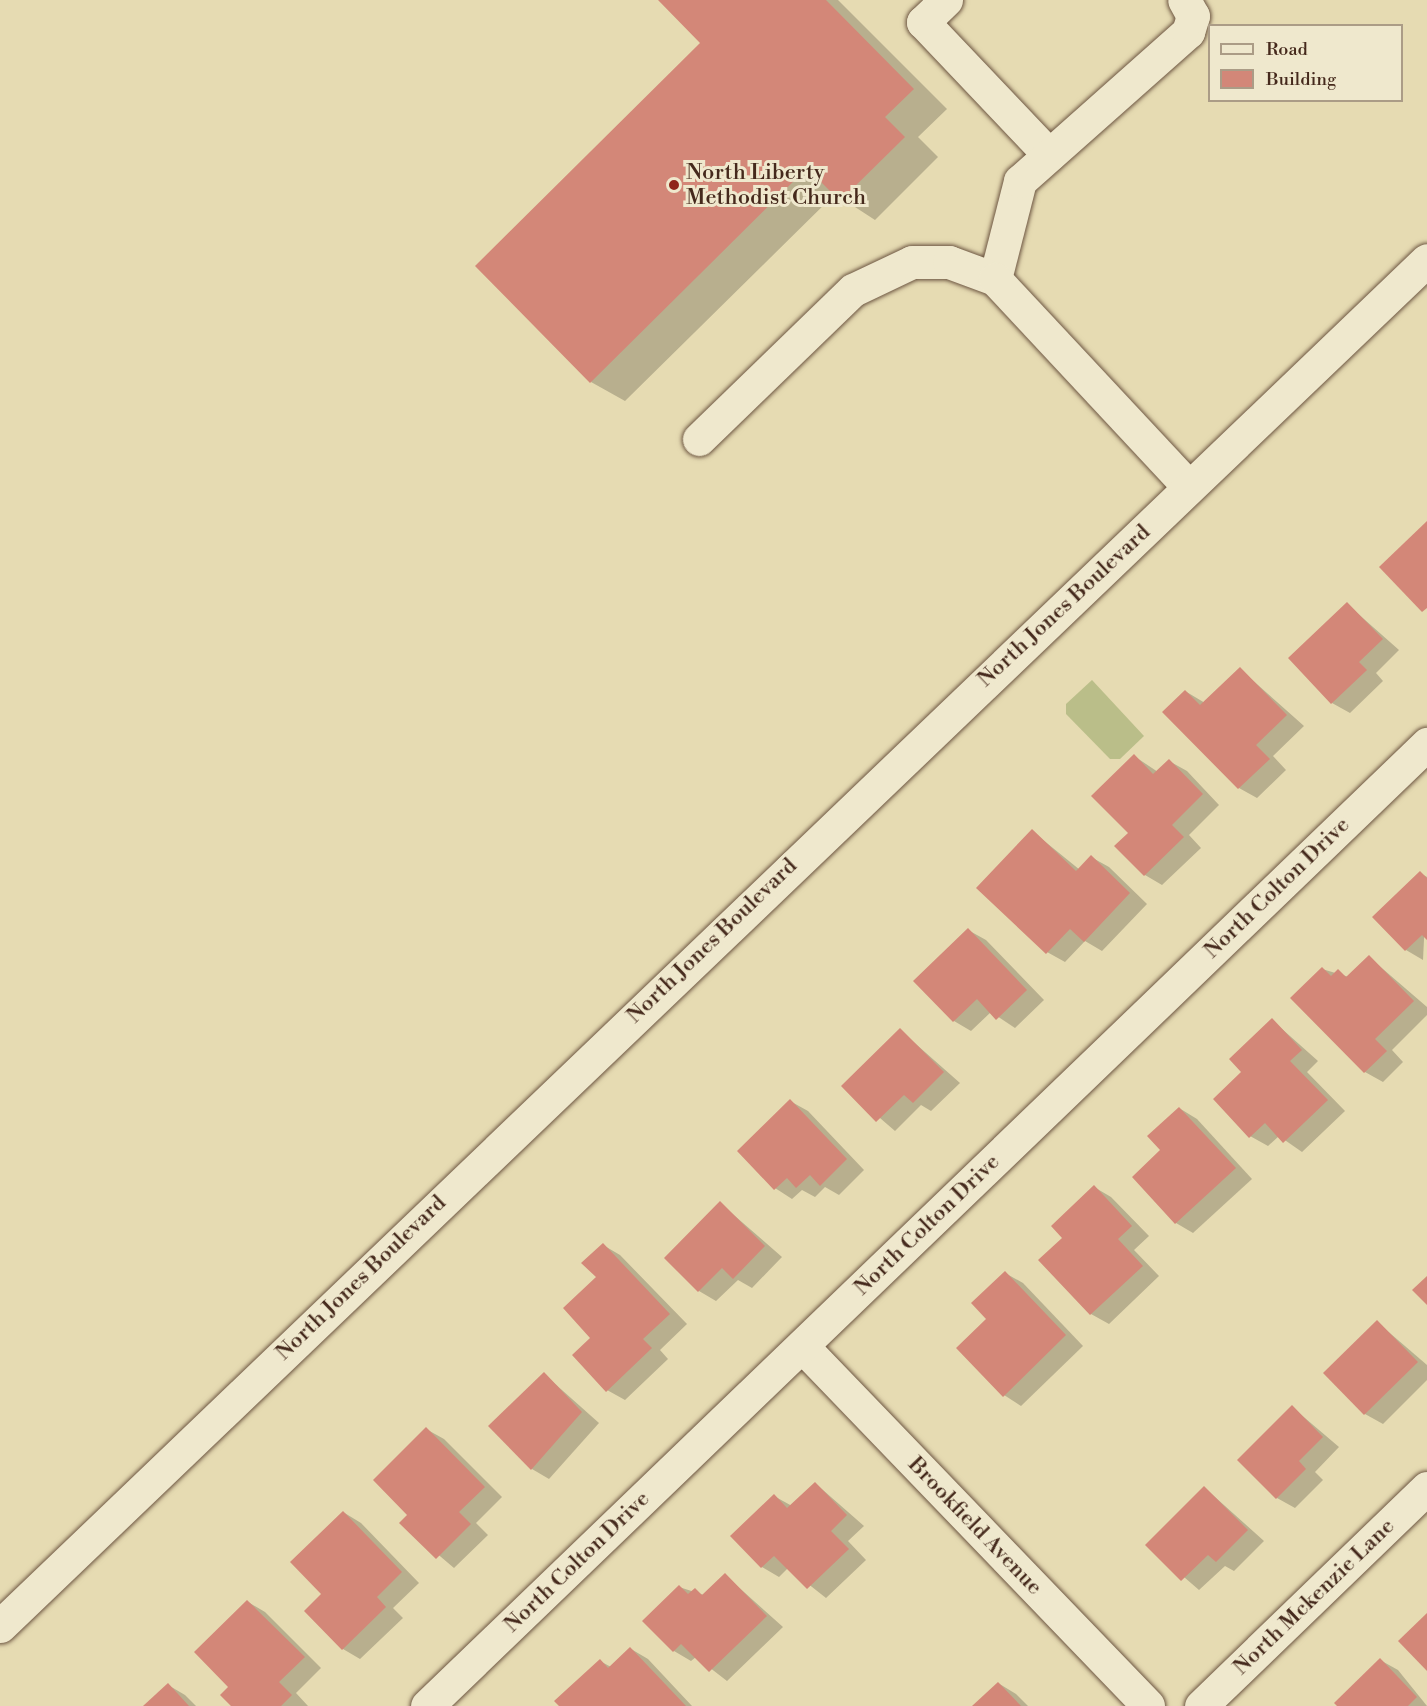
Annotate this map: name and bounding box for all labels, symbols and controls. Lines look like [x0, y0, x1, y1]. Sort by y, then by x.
legend [1208, 24, 1403, 102]
text: Road [1266, 38, 1308, 61]
text: Building [1266, 68, 1336, 91]
place label: North Liberty Methodist Church [686, 159, 866, 210]
marker: North Liberty Methodist Church [667, 178, 681, 192]
street label: North Jones Boulevard [972, 519, 1156, 693]
street label: North Colton Drive [1199, 812, 1355, 964]
street label: North Jones Boulevard [621, 853, 803, 1029]
street label: North Colton Drive [849, 1149, 1005, 1301]
street label: North Jones Boulevard [270, 1190, 452, 1366]
street label: Brookfield Avenue [902, 1452, 1048, 1600]
street label: North Colton Drive [499, 1486, 655, 1638]
street label: North Mckenzie Lane [1228, 1513, 1400, 1681]

